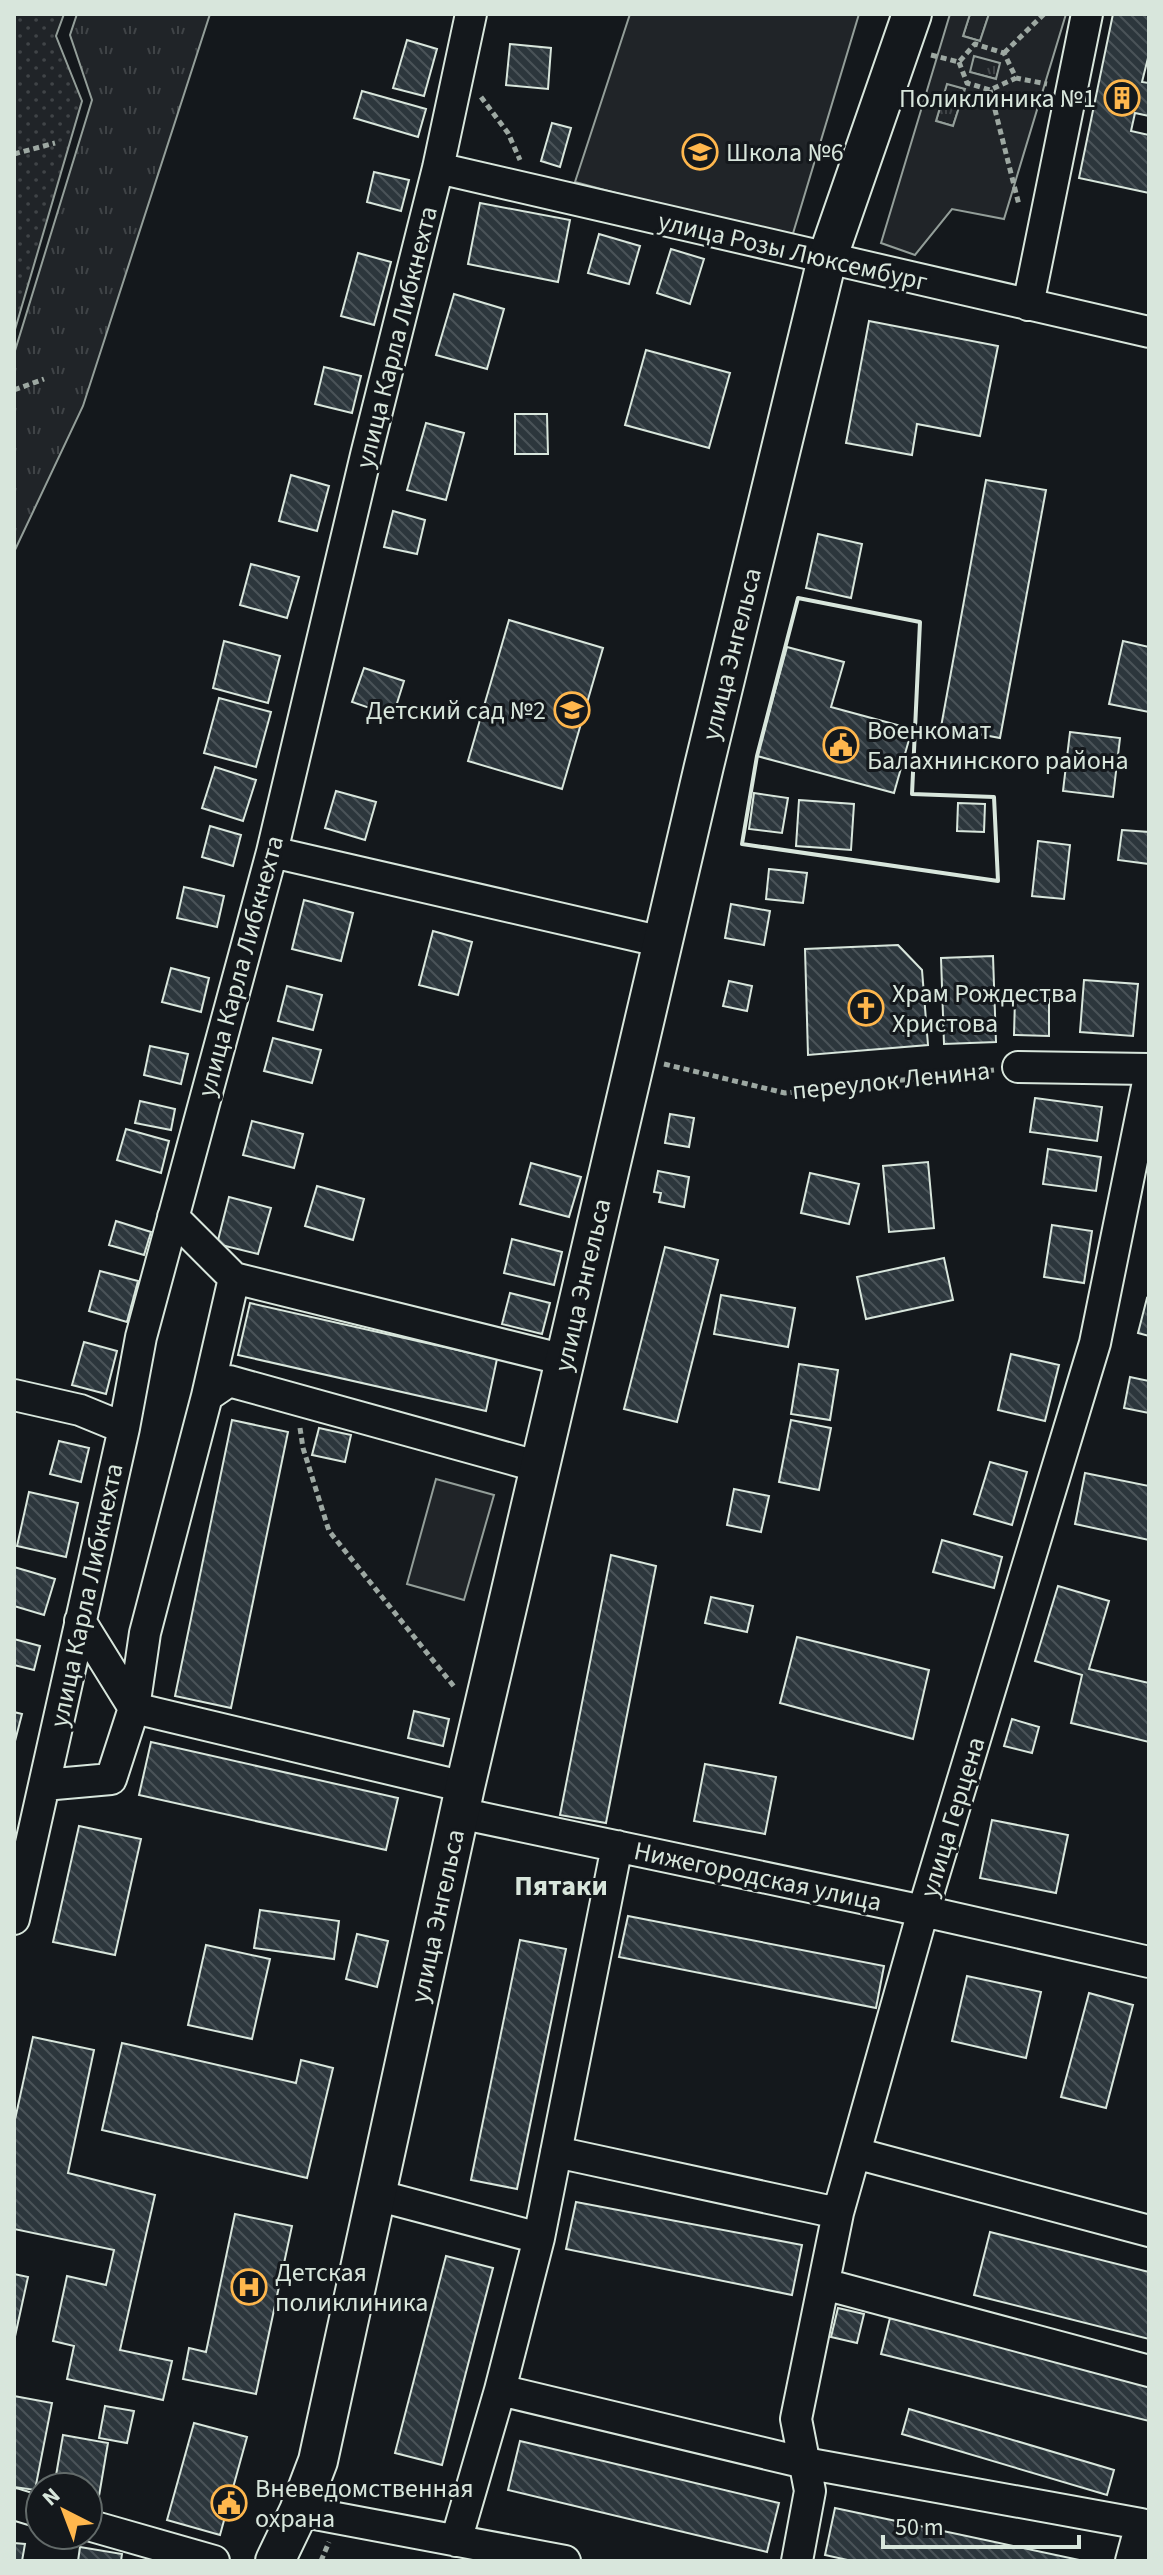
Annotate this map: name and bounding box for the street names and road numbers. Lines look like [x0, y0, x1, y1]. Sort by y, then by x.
street label: улица Карла Либкнехта [346, 202, 447, 472]
street label: улица Розы Люксембург [654, 202, 932, 301]
street label: улица Энгельса [692, 564, 771, 744]
street label: улица Карла Либкнехта [188, 831, 293, 1101]
street label: переулок Ленина [790, 1052, 992, 1109]
street label: улица Энгельса [545, 1195, 620, 1375]
street label: улица Карла Либкнехта [40, 1460, 133, 1730]
street label: улица Герцена [911, 1732, 994, 1902]
street label: улица Энгельса [401, 1826, 474, 2006]
street label: Нижегородская улица [631, 1832, 885, 1921]

